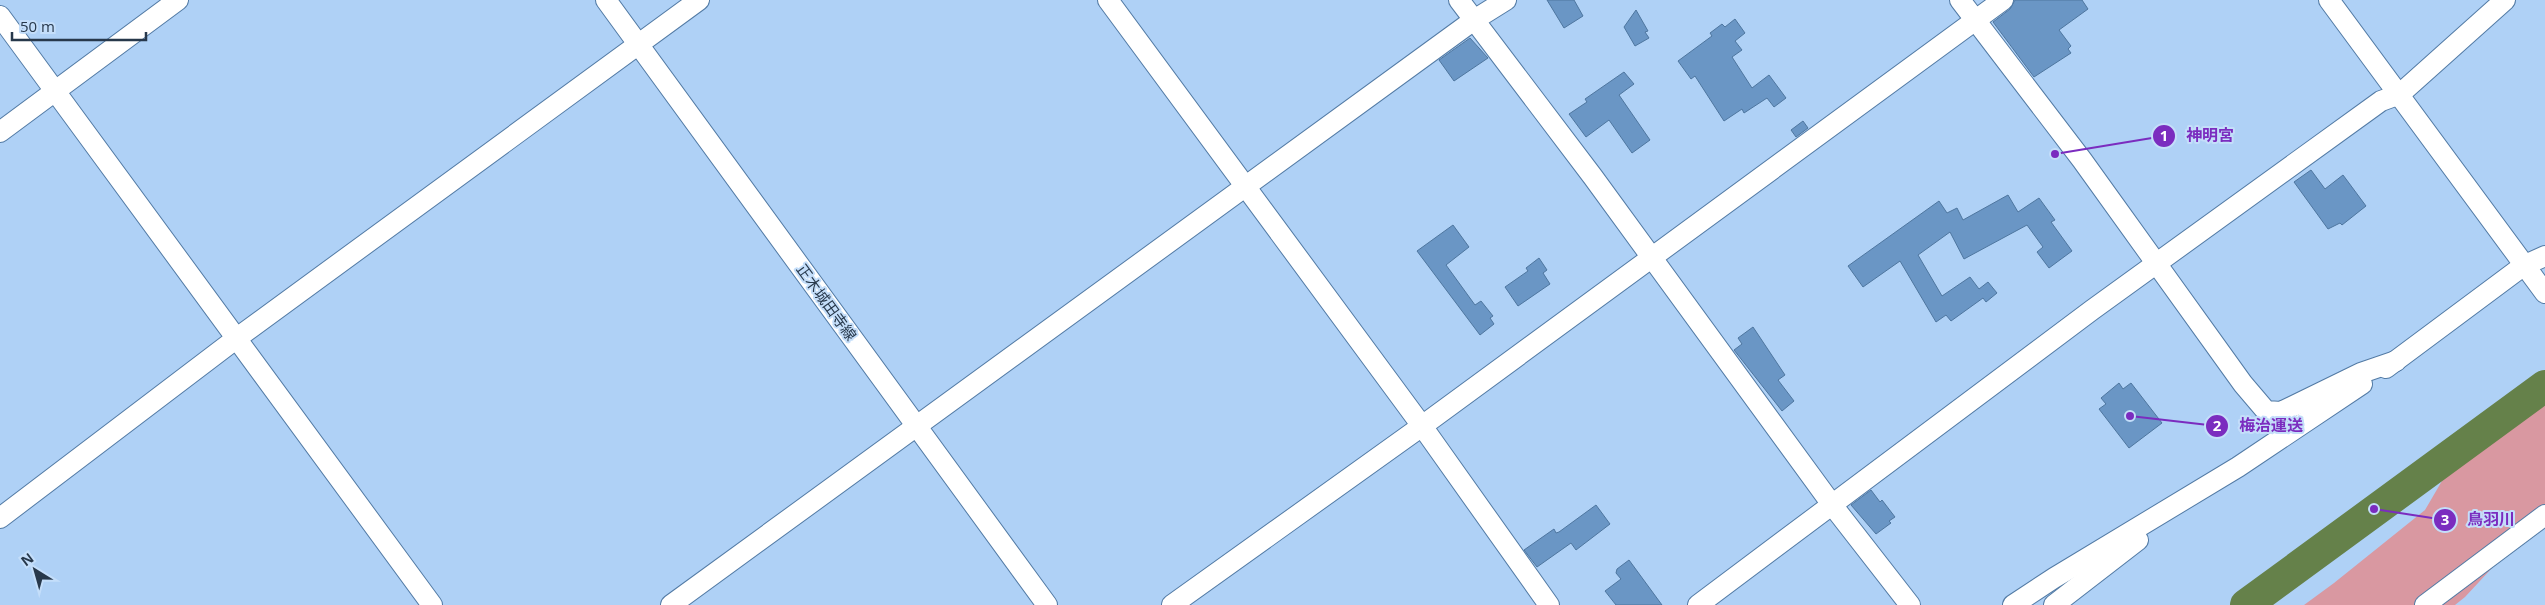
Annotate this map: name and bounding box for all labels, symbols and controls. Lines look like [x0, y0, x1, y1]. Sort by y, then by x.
scale bar [12, 10, 146, 42]
text: 50 m [20, 16, 55, 36]
callout: 神明宮 [2151, 120, 2244, 151]
text: 神明宮 [2186, 124, 2234, 146]
text: 1 [2160, 125, 2168, 145]
street label: 正木城田寺線 [792, 260, 862, 344]
callout: 梅治運送 [2204, 410, 2313, 441]
text: 梅治運送 [2239, 414, 2303, 436]
text: 2 [2213, 415, 2222, 435]
callout: 鳥羽川 [2432, 504, 2525, 535]
text: 鳥羽川 [2467, 508, 2515, 530]
text: 3 [2441, 509, 2449, 529]
north arrow [10, 545, 60, 595]
text: N [17, 548, 37, 570]

